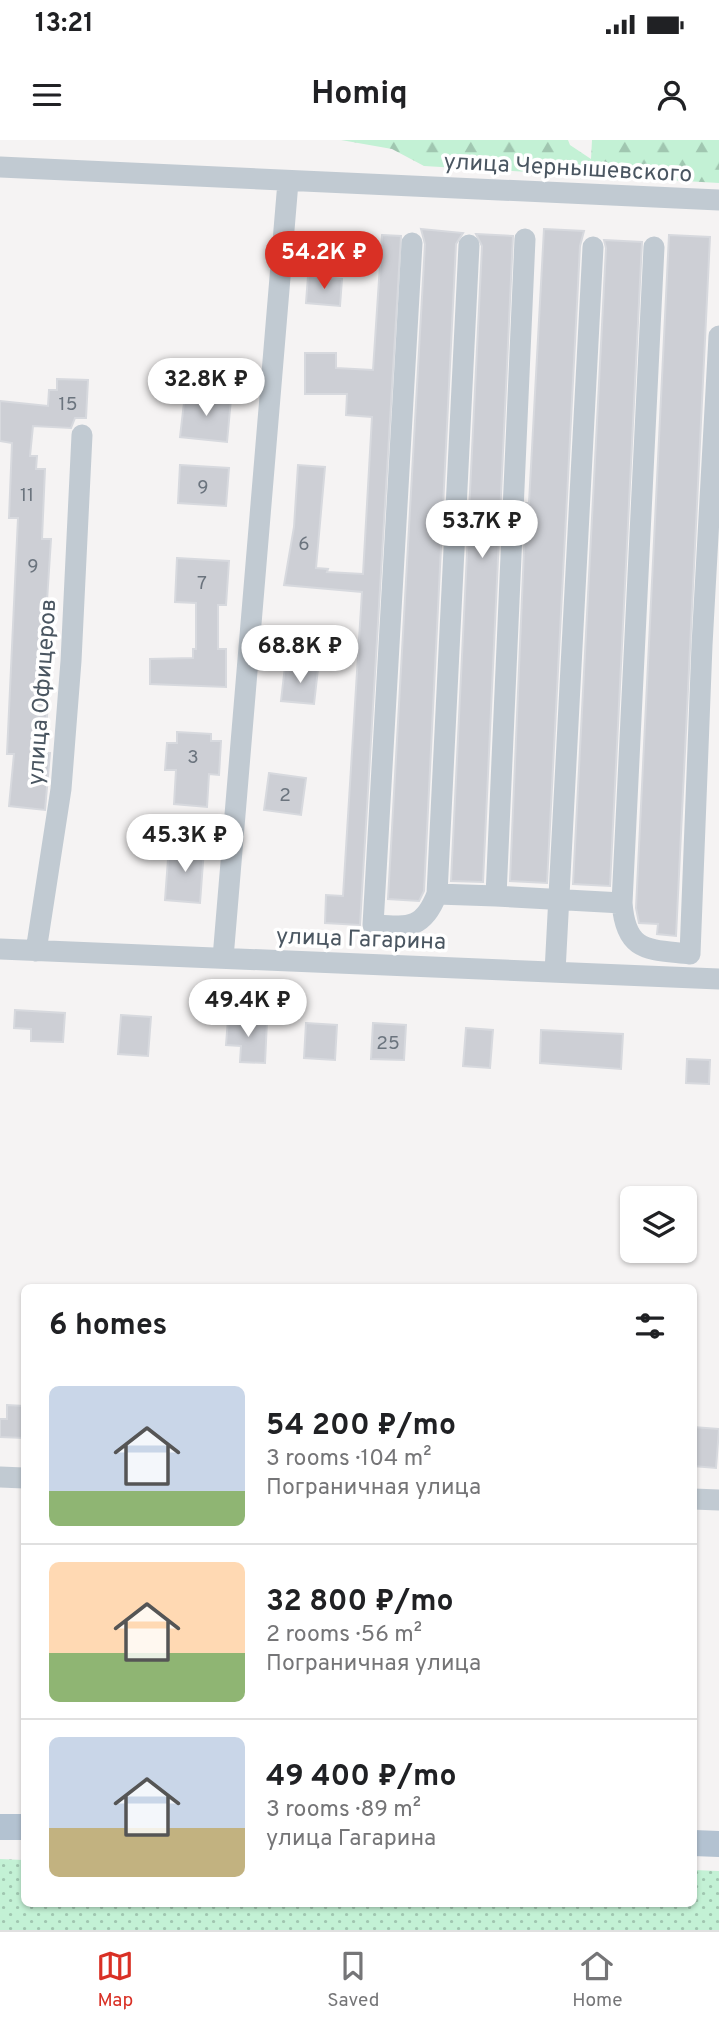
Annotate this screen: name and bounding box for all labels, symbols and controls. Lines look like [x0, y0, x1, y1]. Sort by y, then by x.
text: 13:21 [35, 8, 94, 41]
text: Homiq [311, 75, 408, 115]
icon: menu [28, 76, 66, 114]
icon: person [653, 76, 691, 114]
street label: улица Чернышевского [443, 149, 693, 190]
pin: 54.2K ₽ [259, 232, 389, 291]
text: 54.2K ₽ [281, 239, 367, 268]
pin: 32.8K ₽ [141, 358, 271, 418]
text: 32.8K ₽ [164, 366, 248, 395]
house number: 15 [59, 393, 77, 417]
house number: 9 [197, 476, 209, 500]
house number: 11 [20, 484, 34, 508]
pin: 53.7K ₽ [417, 500, 547, 560]
text: 53.7K ₽ [442, 508, 522, 537]
house number: 6 [298, 533, 310, 557]
house number: 9 [27, 555, 39, 579]
house number: 7 [197, 572, 207, 596]
street label: улица Офицеров [23, 598, 64, 786]
pin: 68.8K ₽ [235, 626, 365, 685]
text: 68.8K ₽ [257, 633, 343, 662]
house number: 3 [187, 746, 199, 770]
house number: 2 [279, 784, 291, 808]
pin: 45.3K ₽ [120, 814, 250, 874]
text: 45.3K ₽ [142, 822, 228, 851]
street label: улица Гагарина [275, 923, 446, 958]
pin: 49.4K ₽ [183, 979, 313, 1039]
text: 49.4K ₽ [205, 987, 291, 1016]
house number: 25 [376, 1032, 400, 1056]
map controls [620, 1186, 697, 1263]
button: layers [620, 1186, 697, 1263]
icon: filters [631, 1307, 669, 1345]
text: 6 homes [49, 1308, 167, 1345]
text: 54 200 ₽/mo [266, 1408, 456, 1445]
icon: home [105, 1414, 189, 1498]
text: 3 rooms · 104 m² [266, 1445, 431, 1474]
text: Пограничная улица [266, 1474, 481, 1503]
text: 32 800 ₽/mo [266, 1584, 454, 1621]
icon: home [105, 1590, 189, 1674]
text: 2 rooms · 56 m² [266, 1621, 422, 1650]
text: Пограничная улица [266, 1650, 481, 1679]
text: 49 400 ₽/mo [266, 1759, 456, 1796]
icon: home [105, 1765, 189, 1849]
text: 3 rooms · 89 m² [266, 1796, 421, 1825]
text: улица Гагарина [266, 1825, 436, 1854]
tab: Map [96, 1947, 134, 2013]
tab: Saved [327, 1947, 379, 2013]
tab: Home [572, 1947, 623, 2013]

